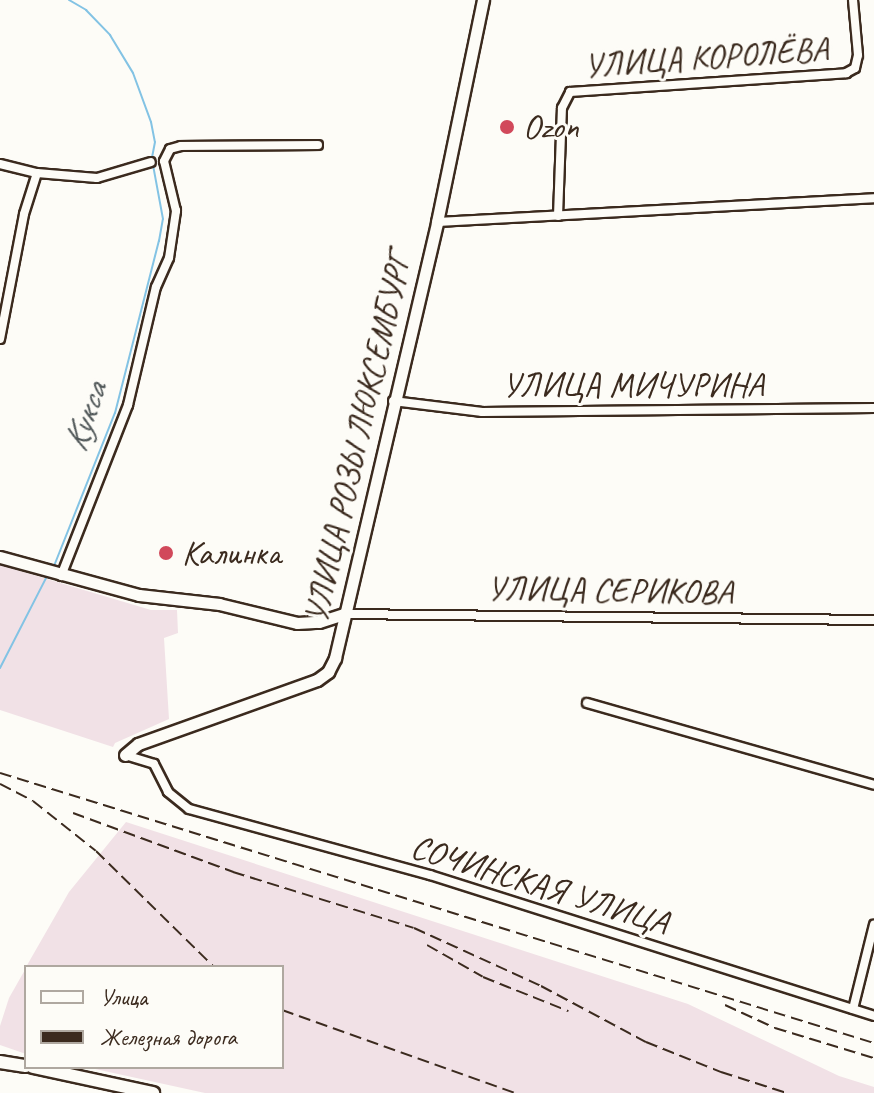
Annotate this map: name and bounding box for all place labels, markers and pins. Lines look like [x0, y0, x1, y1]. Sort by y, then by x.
place label: Ozon [523, 107, 579, 147]
marker: Ozon [498, 118, 516, 136]
place label: Калинка [182, 533, 281, 573]
marker: Калинка [157, 544, 175, 562]

